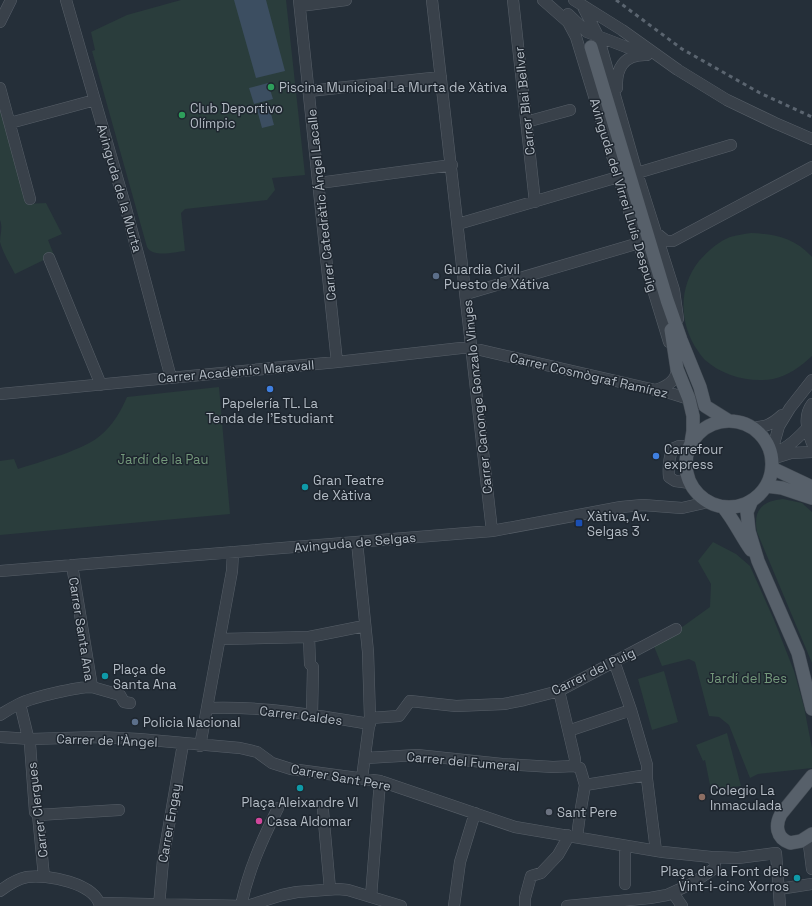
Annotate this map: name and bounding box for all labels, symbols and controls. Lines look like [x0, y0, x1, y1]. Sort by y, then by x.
street label: Carrer Blai Bellver [510, 46, 539, 156]
place label: Piscina Municipal La Murta de Xàtiva [279, 79, 508, 96]
marker: Piscina Municipal La Murta de Xàtiva [266, 82, 276, 92]
street label: Avinguda del Virrei Lluís Despuig [586, 96, 661, 294]
place label: Club Deportivo Olímpic [190, 100, 283, 132]
street label: Carrer Catedràtic Ángel Lacalle [303, 108, 340, 302]
marker: Club Deportivo Olímpic [177, 110, 187, 120]
street label: Avinguda de la Murta [93, 122, 146, 255]
place label: Guardia Civil Puesto de Xátiva [444, 261, 550, 293]
marker: Guardia Civil Puesto de Xátiva [431, 271, 441, 281]
street label: Carrer Canonge Gonzalo Vinyes [459, 299, 496, 495]
street label: Carrer Cosmògraf Ramírez [508, 349, 670, 402]
street label: Carrer Acadèmic Maravall [157, 356, 315, 387]
marker: Papelería TL. La Tenda de l'Estudiant [265, 384, 275, 394]
place label: Papelería TL. La Tenda de l'Estudiant [206, 395, 334, 427]
place label: Carrefour express [664, 441, 723, 473]
park label: Jardí de la Pau [118, 451, 208, 468]
marker: Carrefour express [651, 451, 661, 461]
place label: Gran Teatre de Xàtiva [313, 472, 384, 504]
marker: Gran Teatre de Xàtiva [300, 482, 310, 492]
place label: Xàtiva, Av. Selgas 3 [587, 508, 649, 540]
marker: Xàtiva, Av. Selgas 3 [574, 518, 584, 528]
street label: Avinguda de Selgas [293, 529, 417, 556]
street label: Carrer Santa Ana [65, 576, 98, 683]
street label: Carrer del Puig [548, 644, 638, 699]
place label: Plaça de Santa Ana [113, 661, 177, 693]
park label: Jardí del Bes [707, 670, 787, 687]
marker: Plaça de Santa Ana [100, 671, 110, 681]
street label: Carrer Caldes [259, 702, 343, 729]
place label: Policia Nacional [143, 714, 240, 731]
marker: Policia Nacional [130, 717, 140, 727]
street label: Carrer de l'Àngel [56, 730, 158, 751]
street label: Carrer del Fumeral [406, 748, 520, 775]
street label: Carrer Sant Pere [289, 760, 392, 795]
street label: Carrer Clergues [23, 761, 52, 859]
street label: Carrer Engay [154, 782, 185, 864]
place label: Colegio La Inmaculada [710, 782, 782, 814]
marker: Plaça Aleixandre VI [295, 783, 305, 793]
marker: Colegio La Inmaculada [697, 792, 707, 802]
place label: Plaça Aleixandre VI [241, 794, 359, 811]
place label: Sant Pere [557, 804, 617, 821]
marker: Sant Pere [544, 807, 554, 817]
place label: Casa Aldomar [267, 813, 352, 830]
marker: Casa Aldomar [254, 816, 264, 826]
place label: Plaça de la Font dels Vint-i-cinc Xorros [661, 863, 789, 895]
marker: Plaça de la Font dels Vint-i-cinc Xorros [792, 873, 802, 883]

